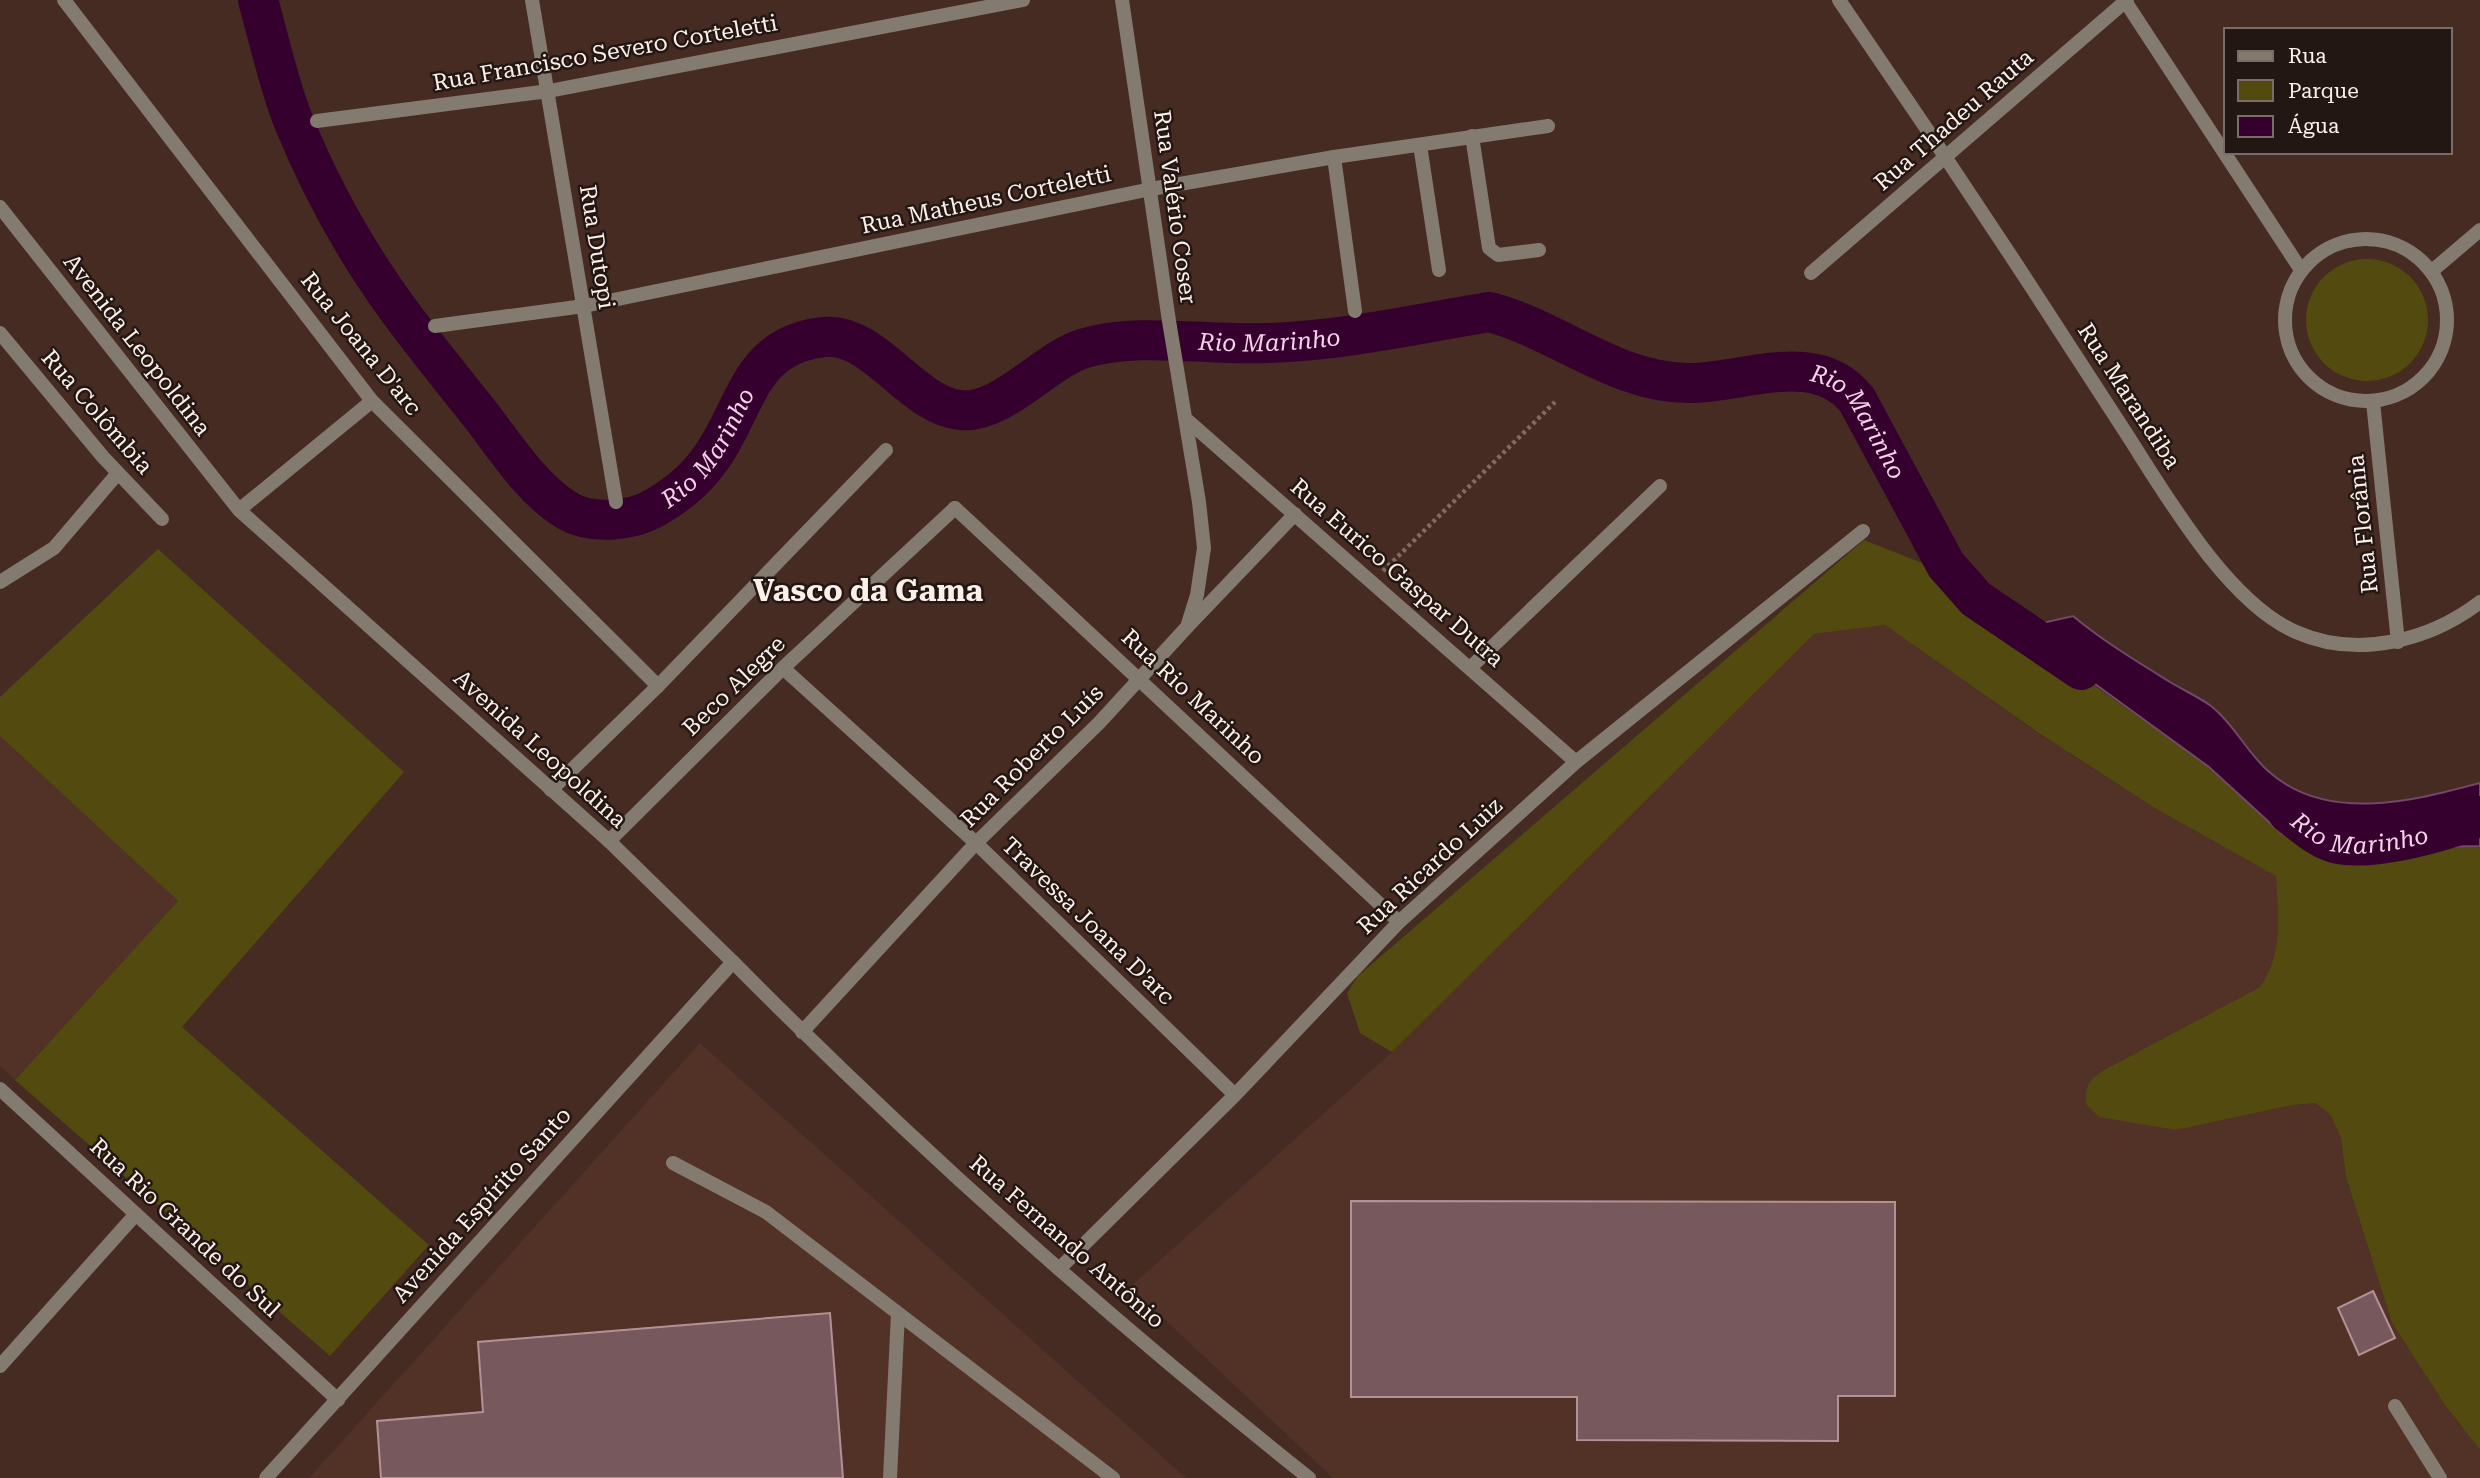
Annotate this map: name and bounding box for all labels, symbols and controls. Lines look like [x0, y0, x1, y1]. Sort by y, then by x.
street label: Rua Francisco Severo Corteletti [430, 9, 780, 97]
legend [2224, 28, 2452, 154]
street label: Rua Thadeu Rauta [1869, 43, 2039, 196]
text: Rua [2288, 44, 2327, 68]
text: Parque [2288, 79, 2359, 103]
street label: Rua Valério Coser [1148, 108, 1202, 306]
text: Água [2288, 113, 2340, 138]
street label: Rua Matheus Corteletti [858, 160, 1114, 240]
street label: Rua Dutopi [574, 183, 620, 311]
street label: Avenida Leopoldina [58, 249, 217, 442]
street label: Rua Joana D'arc [295, 267, 427, 421]
street label: Rua Marandiba [2072, 318, 2186, 474]
water label: Rio Marinho [1197, 323, 1342, 358]
street label: Rua Colômbia [36, 345, 159, 480]
water label: Rio Marinho [1807, 359, 1911, 484]
water label: Rio Marinho [655, 383, 760, 514]
street label: Rua Florânia [2342, 453, 2384, 595]
street label: Rua Eurico Gaspar Dutra [1285, 473, 1509, 673]
district label: Vasco da Gama [753, 573, 983, 608]
street label: Rua Rio Marinho [1116, 624, 1270, 770]
street label: Beco Alegre [677, 630, 791, 742]
street label: Avenida Leopoldina [448, 664, 632, 834]
street label: Rua Roberto Luís [955, 679, 1109, 833]
street label: Rua Ricardo Luiz [1352, 792, 1508, 940]
water label: Rio Marinho [2285, 806, 2431, 860]
street label: Travessa Joana D'arc [996, 832, 1180, 1011]
street label: Avenida Espírito Santo [387, 1102, 577, 1308]
street label: Rua Rio Grande do Sul [85, 1133, 285, 1323]
street label: Rua Fernando Antônio [964, 1150, 1170, 1334]

